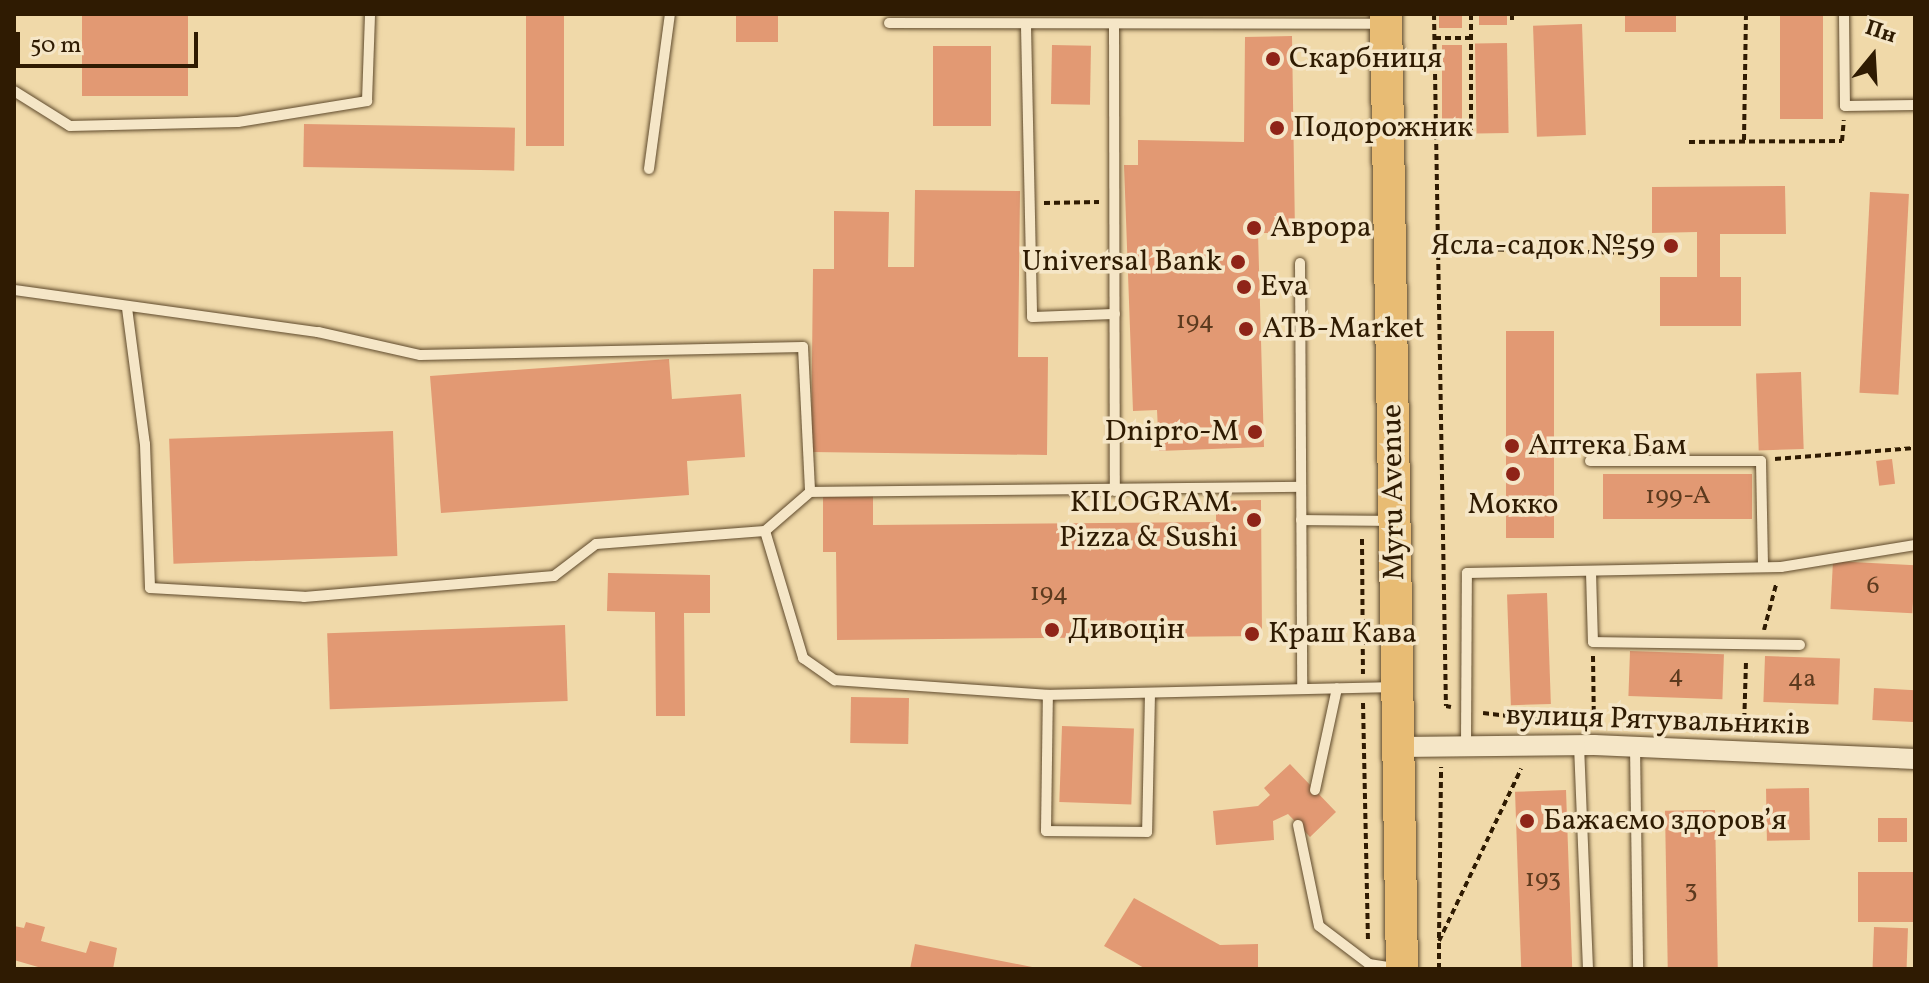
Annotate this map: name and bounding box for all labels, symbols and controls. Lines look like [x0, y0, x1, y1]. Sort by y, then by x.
text: Пн [1861, 13, 1900, 52]
scale bar [20, 16, 202, 66]
north arrow [1833, 16, 1913, 96]
text: 50 m [30, 29, 82, 63]
place label: Скарбниця [1289, 41, 1442, 77]
marker: Скарбниця [1264, 50, 1282, 68]
place label: Подорожник [1293, 110, 1473, 146]
marker: Подорожник [1268, 119, 1286, 137]
place label: Аврора [1270, 210, 1372, 246]
marker: Аврора [1245, 219, 1263, 237]
place label: Ясла-садок №59 [1431, 228, 1655, 264]
marker: Ясла-садок №59 [1662, 237, 1680, 255]
place label: Universal Bank [1022, 244, 1222, 280]
marker: Universal Bank [1229, 253, 1247, 271]
place label: Eva [1260, 269, 1309, 305]
marker: Eva [1235, 278, 1253, 296]
house number: 194 [1176, 306, 1214, 338]
place label: ATB-Market [1262, 311, 1425, 347]
marker: ATB-Market [1237, 320, 1255, 338]
street label: Myru Avenue [1374, 404, 1414, 580]
place label: Dnipro-M [1105, 414, 1239, 450]
marker: Dnipro-M [1246, 423, 1264, 441]
place label: Аптека Бам [1528, 428, 1687, 464]
marker: Аптека Бам [1503, 437, 1521, 455]
marker: Мокко [1504, 465, 1522, 483]
house number: 199-А [1645, 481, 1711, 513]
place label: KILOGRAM. Pizza & Sushi [1059, 485, 1238, 556]
place label: Мокко [1468, 487, 1558, 523]
marker: KILOGRAM. Pizza & Sushi [1245, 511, 1263, 529]
house number: 6 [1866, 571, 1880, 603]
house number: 194 [1030, 578, 1068, 610]
place label: Дивоцін [1068, 612, 1185, 648]
place label: Краш Кава [1268, 616, 1417, 652]
marker: Дивоцін [1043, 621, 1061, 639]
marker: Краш Кава [1243, 625, 1261, 643]
house number: 4 [1668, 660, 1684, 692]
house number: 4а [1788, 664, 1816, 696]
street label: вулиця Рятувальників [1505, 698, 1811, 744]
place label: Бажаємо здоров’я [1543, 803, 1787, 839]
marker: Бажаємо здоров’я [1518, 812, 1536, 830]
house number: 193 [1525, 864, 1561, 896]
house number: 3 [1684, 875, 1698, 907]

